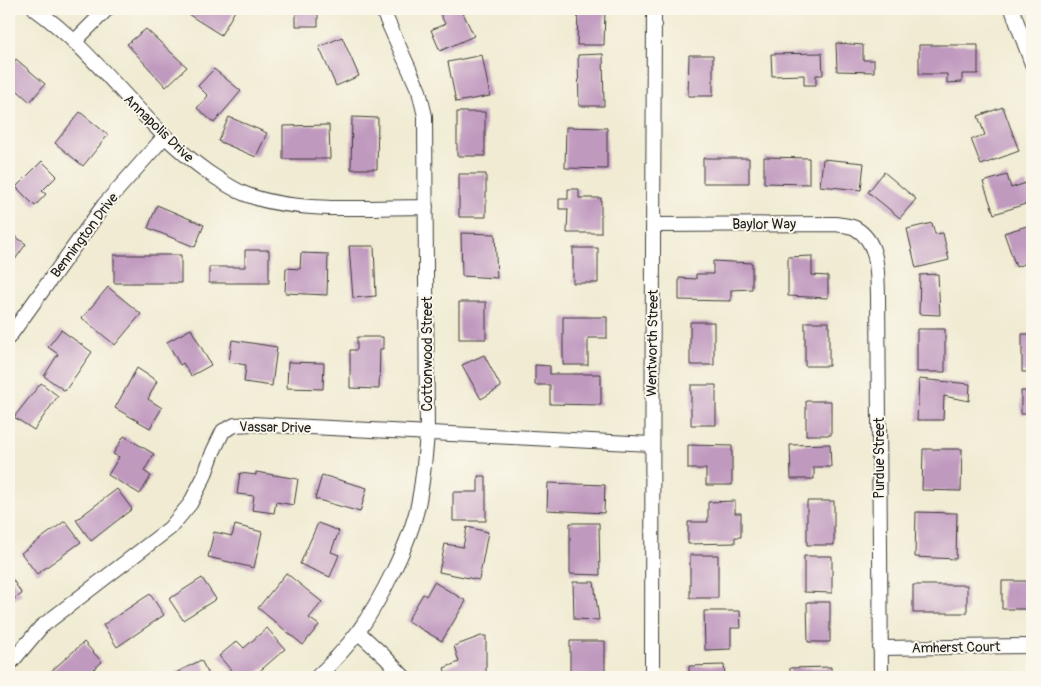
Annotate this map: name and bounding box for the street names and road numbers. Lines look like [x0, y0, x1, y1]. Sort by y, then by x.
street label: Annapolis Drive [120, 91, 197, 166]
street label: Bennington Drive [47, 190, 122, 281]
street label: Baylor Way [732, 216, 796, 233]
street label: Wentworth Street [643, 289, 662, 397]
street label: Cottonwood Street [419, 296, 436, 412]
street label: Purdue Street [871, 417, 888, 499]
street label: Vassar Drive [239, 418, 311, 437]
street label: Amherst Court [912, 638, 1001, 657]

